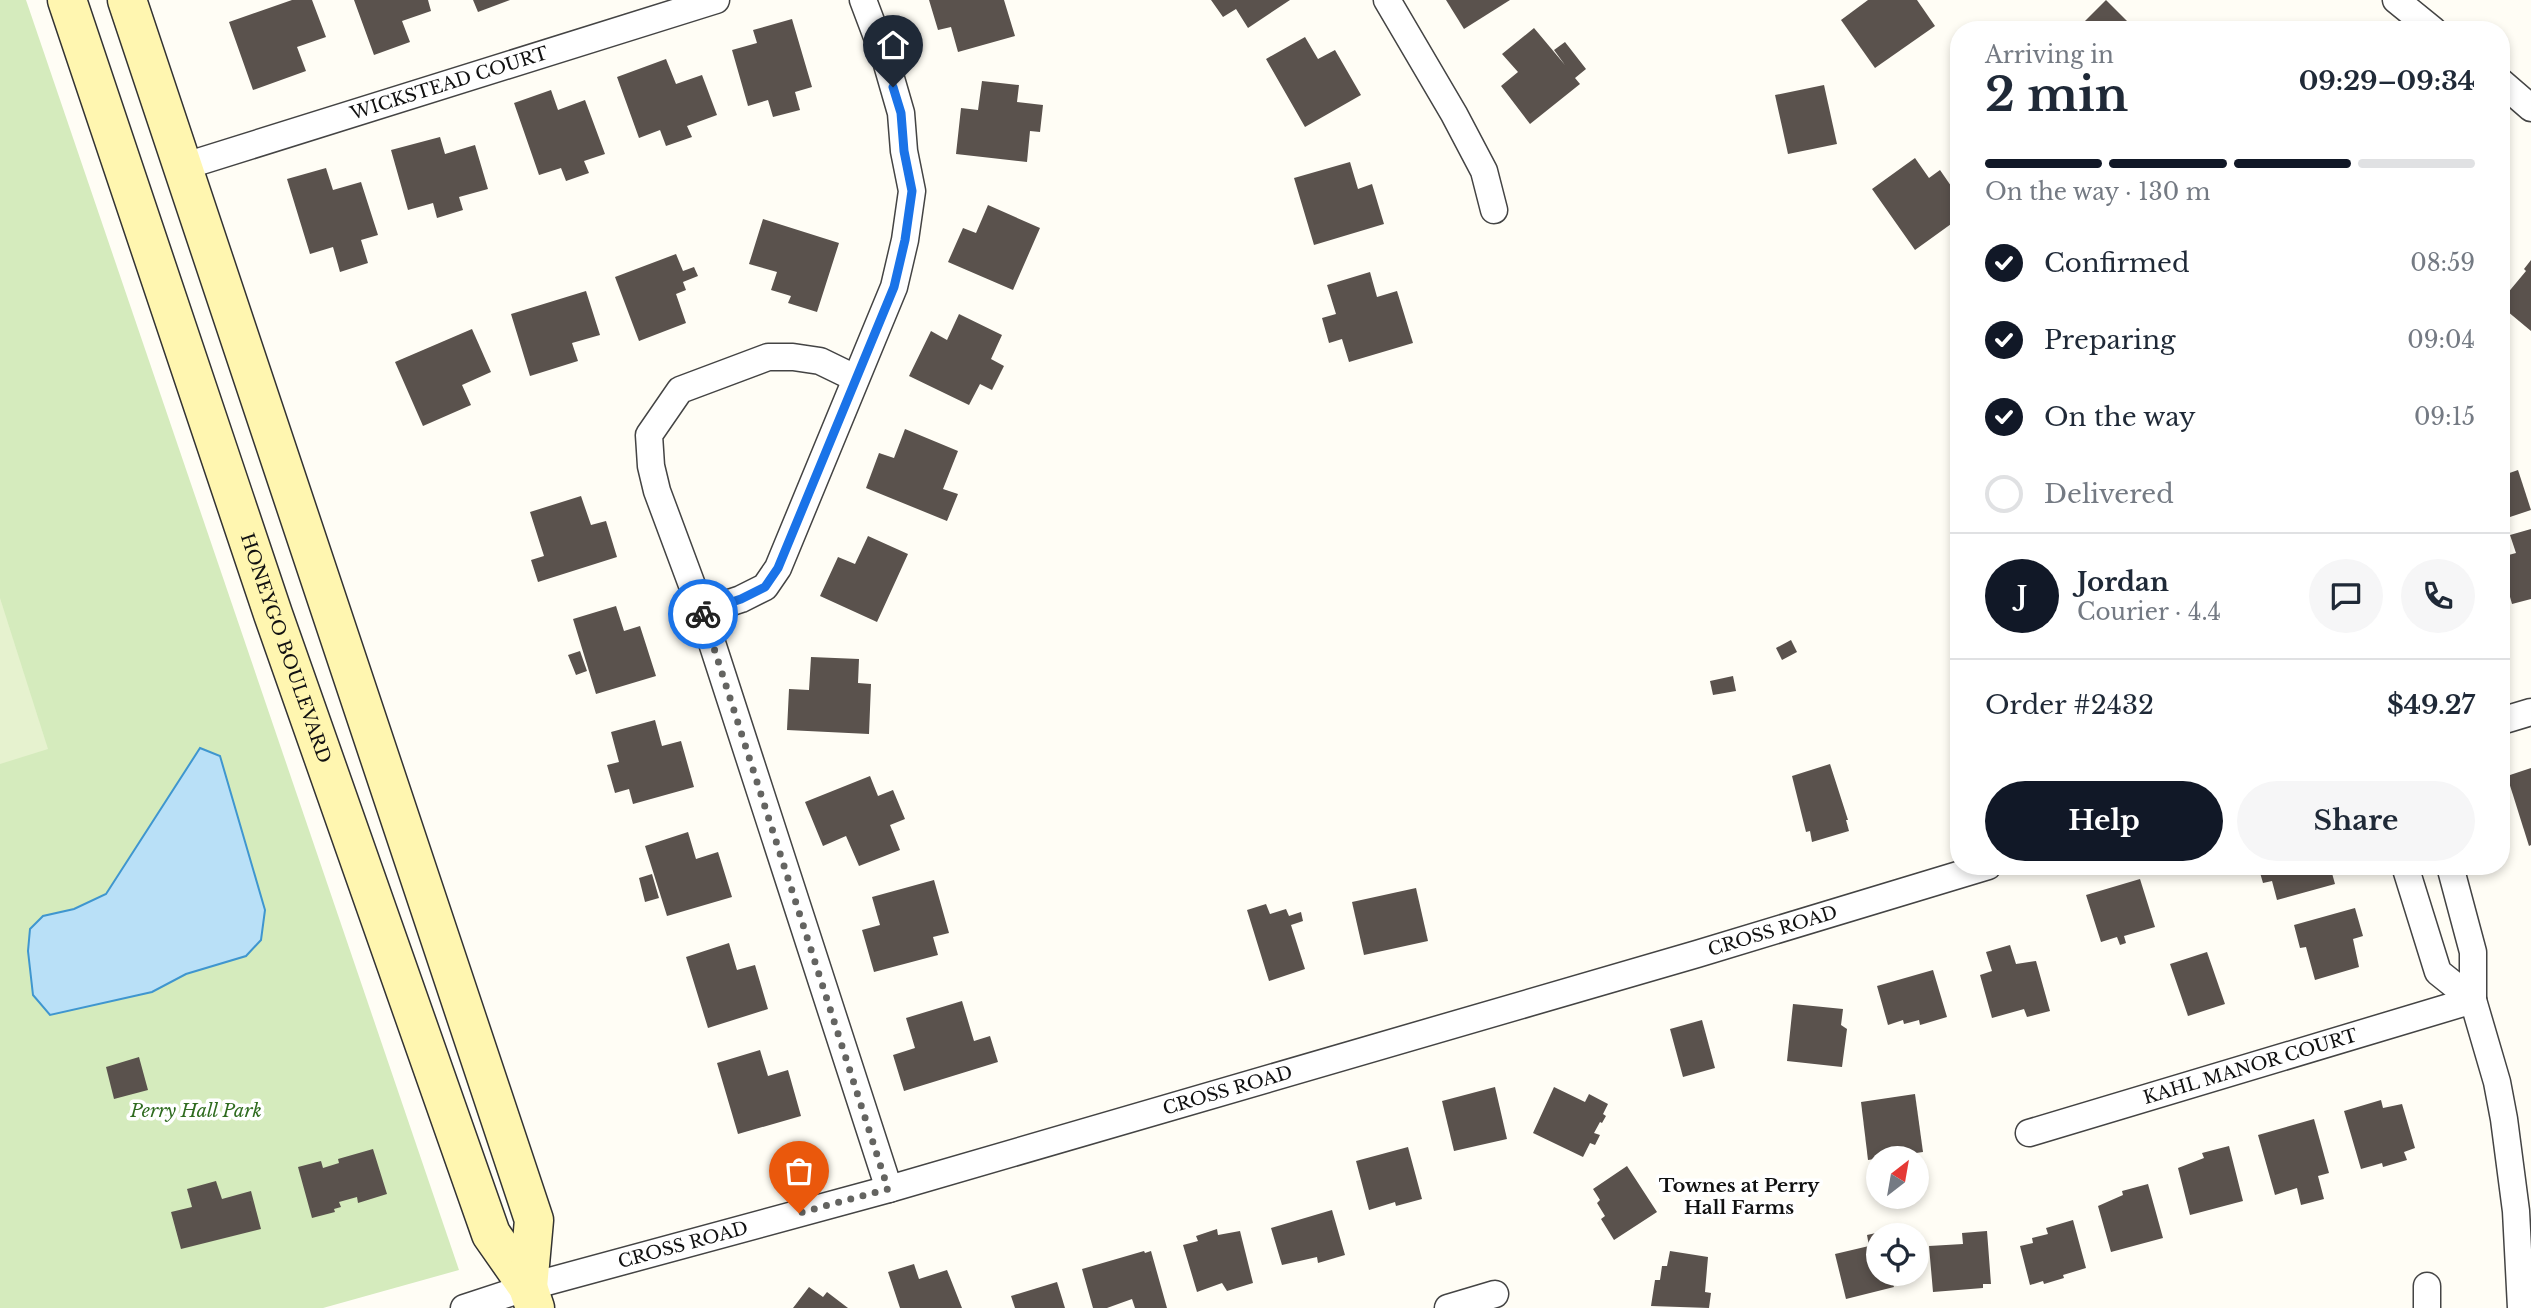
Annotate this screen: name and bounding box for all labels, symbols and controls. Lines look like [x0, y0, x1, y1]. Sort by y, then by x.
pin [863, 15, 923, 87]
icon: home [874, 26, 912, 64]
text: Arriving in [1985, 41, 2114, 69]
street label: WICKSTEAD COURT [347, 42, 551, 125]
text: 09:29–09:34 [2299, 65, 2475, 97]
text: 2 min [1985, 66, 2128, 123]
text: On the way · 130 m [1985, 178, 2210, 206]
icon: check [1985, 244, 2023, 282]
text: Confirmed [2044, 247, 2189, 279]
text: 08:59 [2410, 249, 2475, 277]
icon: check [1985, 321, 2023, 359]
text: Preparing [2044, 324, 2176, 356]
text: 09:04 [2407, 326, 2475, 354]
icon: check [1985, 398, 2023, 436]
text: On the way [2044, 401, 2196, 433]
text: 09:15 [2414, 403, 2475, 431]
text: Delivered [2044, 478, 2174, 510]
street label: HONEYGO BOULEVARD [236, 530, 336, 766]
button: chat [2309, 559, 2383, 633]
button: phone [2401, 559, 2475, 633]
text: Jordan [2077, 566, 2169, 598]
courier [668, 579, 738, 649]
text: J [2017, 580, 2027, 612]
icon: bike [684, 595, 722, 633]
text: Courier · 4.4 [2077, 598, 2221, 626]
text: Order #2432 [1985, 689, 2154, 721]
text: $49.27 [2387, 689, 2475, 721]
button: Help [1985, 781, 2223, 861]
button: Share [2237, 781, 2475, 861]
street label: CROSS ROAD [1705, 901, 1840, 961]
street label: KAHL MANOR COURT [2141, 1024, 2360, 1109]
street label: CROSS ROAD [1160, 1061, 1295, 1120]
park label: Perry Hall Park [129, 1100, 262, 1122]
pin [769, 1141, 829, 1213]
north arrow [1866, 1146, 1928, 1209]
map controls [1866, 1146, 1929, 1286]
icon: bag [780, 1152, 818, 1190]
district label: Townes at Perry Hall Farms [1659, 1174, 1820, 1219]
street label: CROSS ROAD [616, 1217, 751, 1273]
button: locate [1866, 1223, 1929, 1286]

